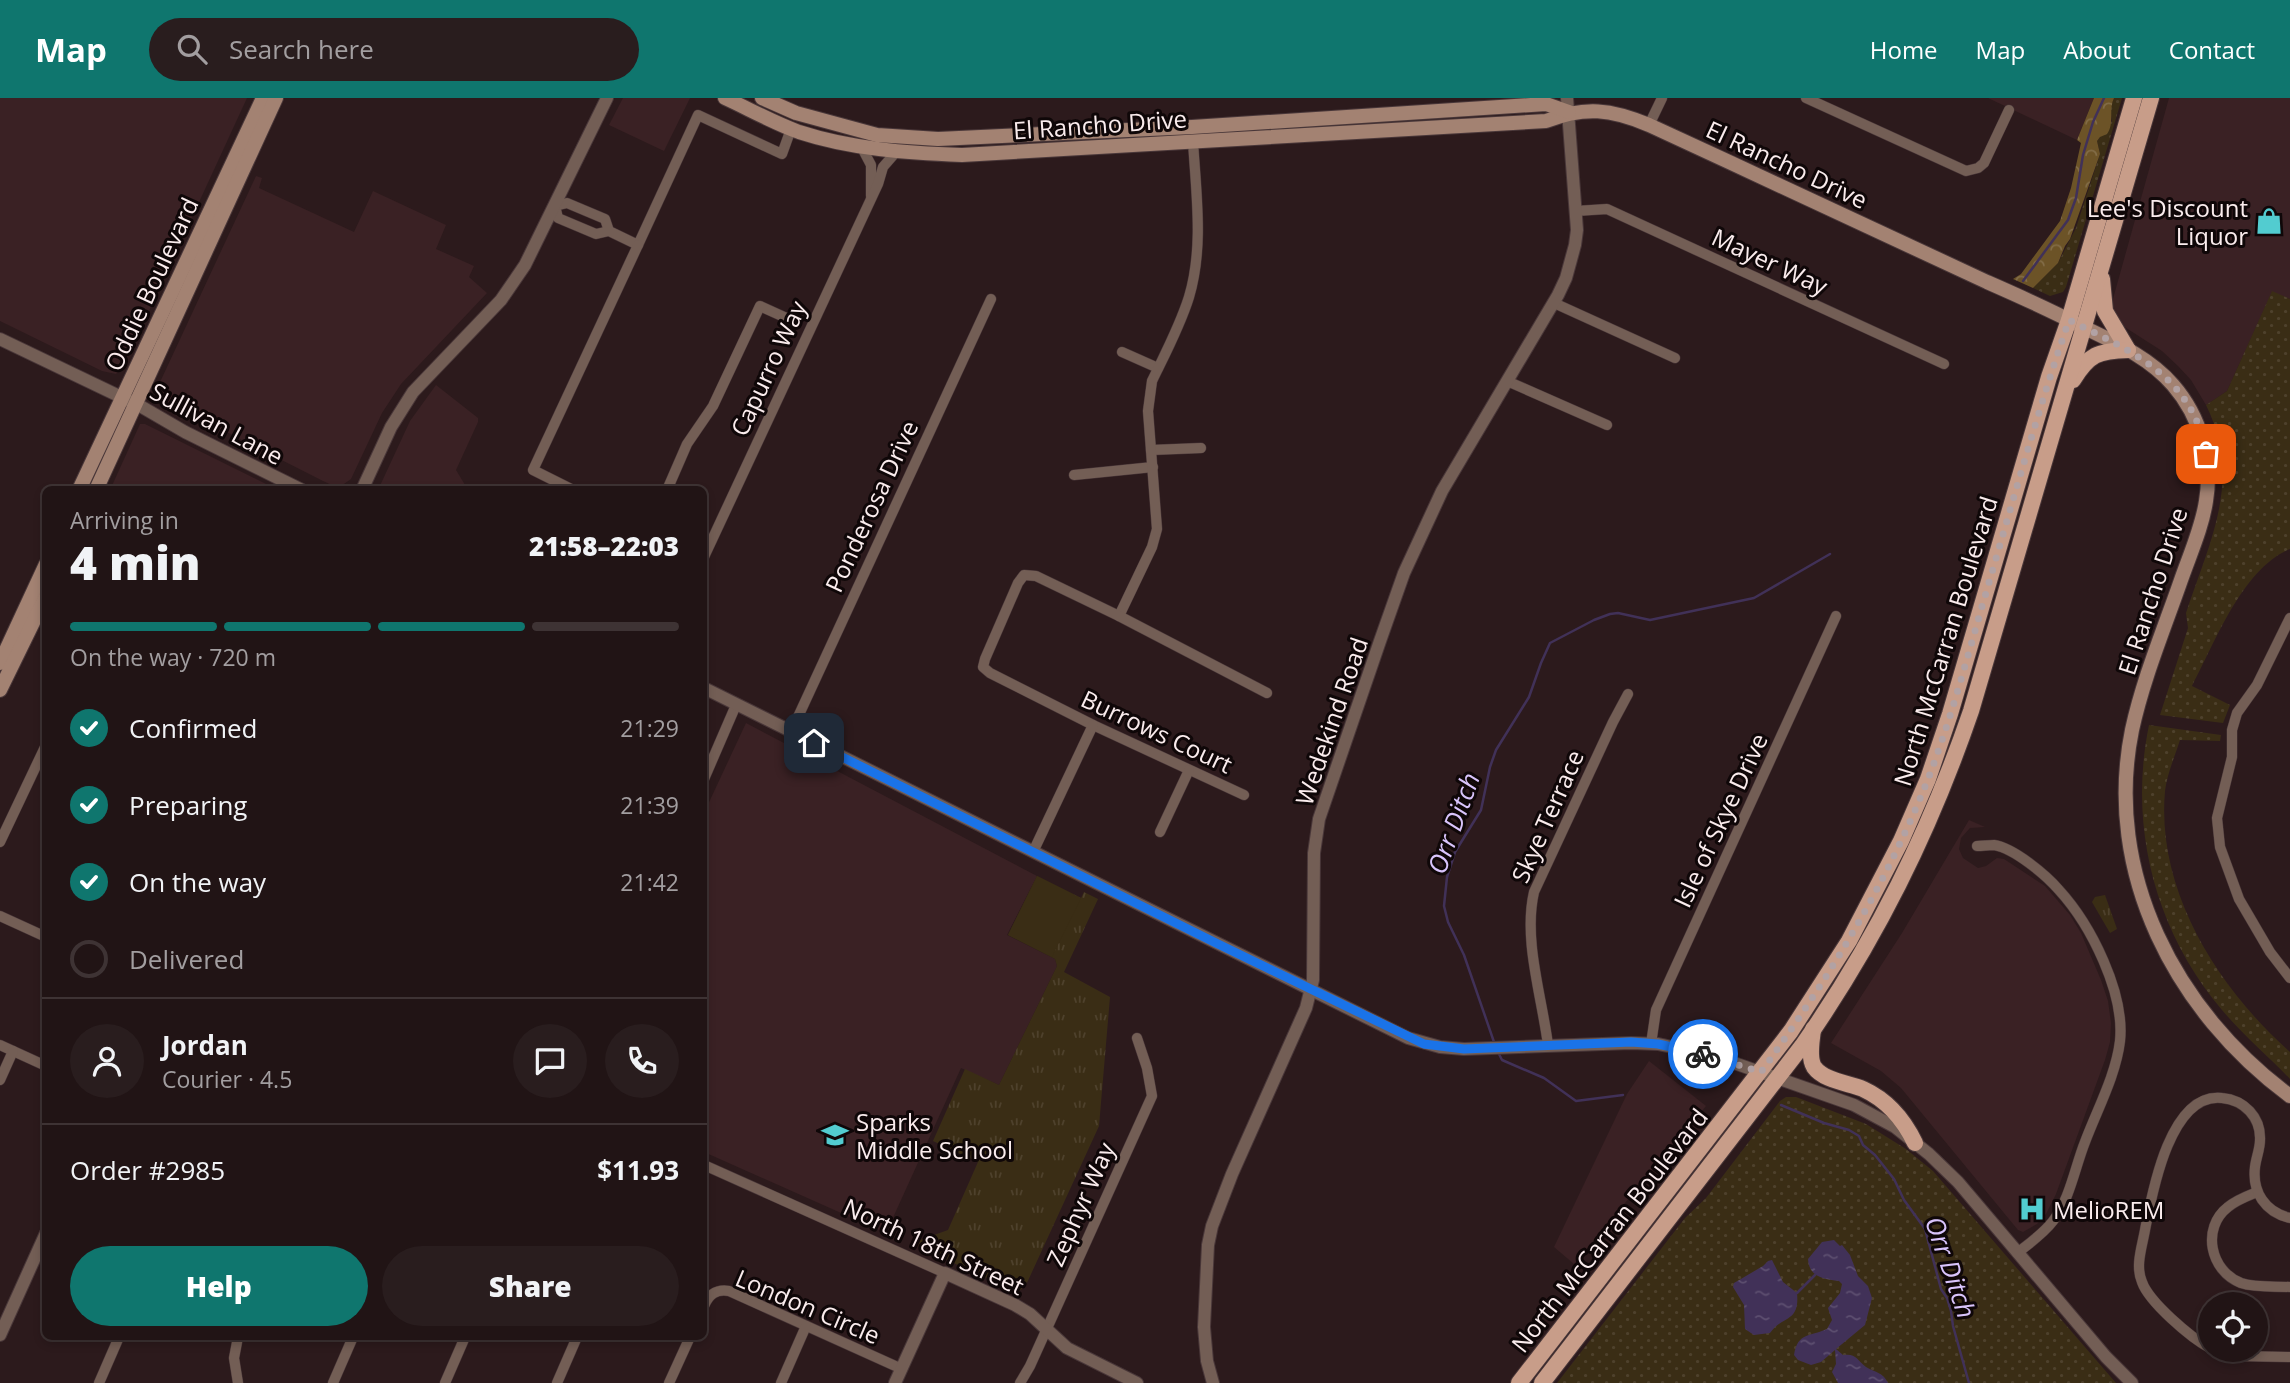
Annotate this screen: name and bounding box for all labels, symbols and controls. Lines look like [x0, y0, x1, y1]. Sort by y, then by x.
search box [149, 18, 639, 81]
text: Map [35, 27, 107, 72]
icon: search [173, 30, 211, 68]
text: Search here [229, 31, 374, 67]
text: Home [1870, 33, 1938, 66]
text: Map [1976, 33, 2025, 66]
text: About [2063, 33, 2131, 66]
text: Contact [2169, 33, 2255, 66]
street label: El Rancho Drive [1012, 101, 1188, 147]
street label: El Rancho Drive [1701, 112, 1873, 216]
place label: Lee's Discount Liquor [2087, 191, 2248, 252]
street label: Oddie Boulevard [96, 192, 206, 376]
shop icon: Lee's Discount Liquor [2254, 206, 2284, 236]
street label: Mayer Way [1707, 220, 1834, 303]
street label: Capurro Way [722, 294, 814, 441]
street label: Sullivan Lane [145, 374, 289, 472]
street label: Ponderosa Drive [817, 415, 925, 597]
pin [2176, 424, 2236, 484]
icon: bag [2187, 435, 2225, 473]
street label: North McCarran Boulevard [1885, 492, 2005, 790]
street label: El Rancho Drive [2109, 503, 2195, 679]
text: Arriving in [70, 504, 179, 536]
text: 21:58–22:03 [529, 528, 679, 564]
text: 4 min [70, 531, 201, 593]
street label: Wedekind Road [1287, 633, 1375, 809]
text: On the way · 720 m [70, 641, 276, 673]
street label: Burrows Court [1076, 682, 1238, 780]
icon: check [70, 709, 108, 747]
text: Confirmed [129, 710, 257, 746]
text: 21:29 [620, 712, 679, 744]
pin [784, 713, 844, 773]
icon: home [795, 724, 833, 762]
street label: Isle of Skye Drive [1665, 727, 1775, 913]
street label: Skye Terrace [1503, 744, 1591, 888]
water label: Orr Ditch [1418, 767, 1488, 879]
icon: check [70, 786, 108, 824]
text: Preparing [129, 787, 247, 823]
text: 21:39 [620, 789, 679, 821]
icon: check [70, 863, 108, 901]
text: On the way [129, 864, 266, 900]
text: 21:42 [620, 866, 679, 898]
text: Delivered [129, 941, 244, 977]
courier [1668, 1019, 1738, 1089]
button: person [70, 1024, 144, 1098]
button: chat [513, 1024, 587, 1098]
button: phone [605, 1024, 679, 1098]
text: Jordan [162, 1027, 248, 1063]
icon: bike [1684, 1035, 1722, 1073]
text: Courier · 4.5 [162, 1063, 292, 1095]
street label: North McCarran Boulevard [1503, 1101, 1715, 1359]
place label: Sparks Middle School [856, 1105, 1013, 1166]
school or university icon: Sparks Middle School [820, 1120, 850, 1150]
street label: Zephyr Way [1038, 1136, 1122, 1271]
text: Order #2985 [70, 1152, 225, 1188]
text: $11.93 [597, 1152, 679, 1188]
street label: North 18th Street [838, 1190, 1030, 1302]
place label: MelioREM [2053, 1193, 2164, 1226]
hospital icon: MelioREM [2017, 1194, 2047, 1224]
water label: Orr Ditch [1917, 1211, 1985, 1323]
button: Help [70, 1246, 368, 1326]
button: Share [382, 1246, 679, 1326]
street label: London Circle [731, 1261, 885, 1351]
map controls [2198, 1292, 2268, 1362]
button: locate [2198, 1292, 2268, 1362]

